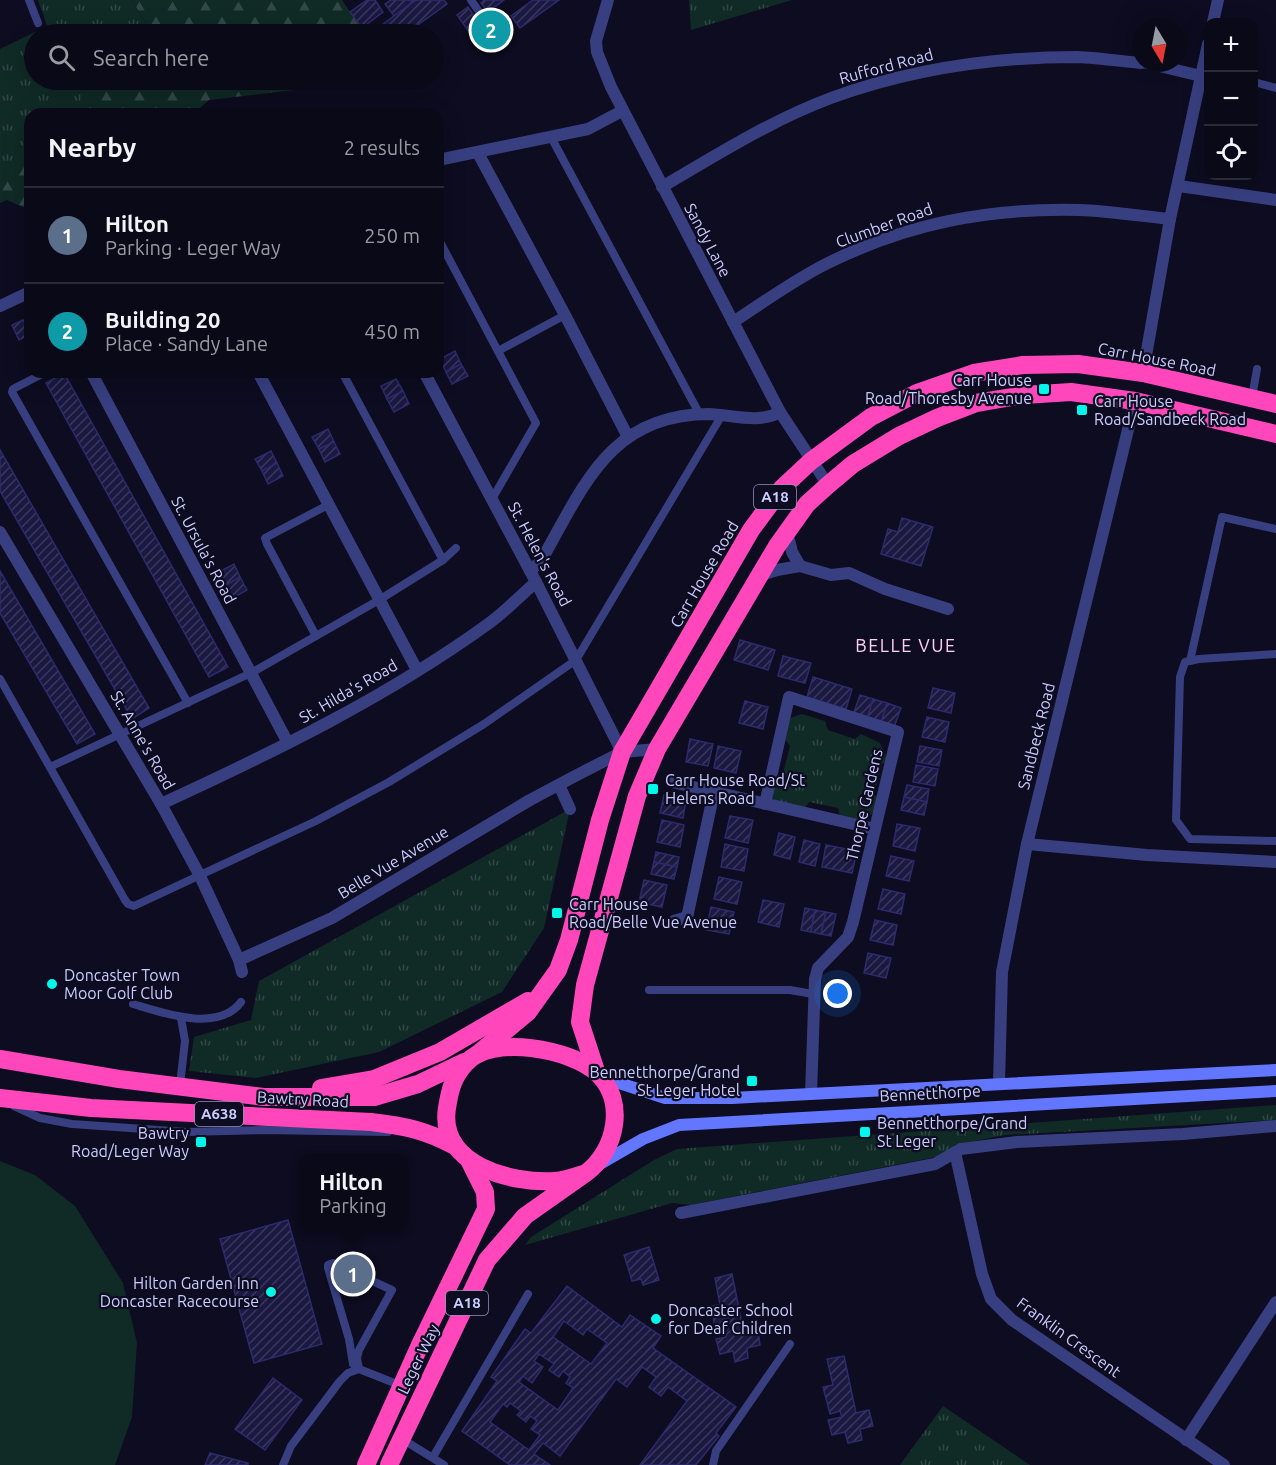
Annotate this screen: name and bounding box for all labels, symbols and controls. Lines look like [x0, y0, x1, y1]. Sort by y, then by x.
pin: 2 [472, 8, 510, 52]
north arrow [1132, 18, 1186, 72]
map controls [1204, 18, 1258, 180]
button: + [1204, 18, 1258, 72]
search box [24, 24, 444, 90]
icon: search [45, 41, 78, 74]
text: Search here [93, 45, 209, 70]
street label: Rufford Road [837, 45, 935, 87]
button: − [1204, 72, 1258, 126]
button: locate [1204, 126, 1258, 180]
text: Nearby [48, 133, 136, 162]
text: 2 results [344, 136, 420, 159]
street label: Clumber Road [833, 199, 935, 251]
street label: Sandy Lane [681, 200, 735, 280]
text: Hilton [105, 211, 169, 236]
text: 1 [62, 224, 73, 247]
text: 250 m [364, 224, 420, 247]
text: Parking · Leger Way [105, 236, 281, 259]
text: Building 20 [105, 307, 220, 332]
text: 2 [62, 320, 73, 343]
text: 450 m [364, 320, 420, 343]
text: Place · Sandy Lane [105, 332, 268, 355]
street label: Carr House Road [1096, 339, 1218, 379]
place label: Carr House Road/Thoresby Avenue [865, 371, 1032, 407]
marker: Carr House Road/Thoresby Avenue [1037, 382, 1051, 396]
place label: Carr House Road/Sandbeck Road [1094, 392, 1246, 428]
marker: Carr House Road/Sandbeck Road [1075, 403, 1089, 417]
road number: A18 [754, 485, 796, 509]
street label: St. Ursula's Road [168, 493, 240, 607]
street label: St. Helen's Road [505, 499, 575, 609]
street label: Carr House Road [666, 518, 742, 630]
district label: BELLE VUE [855, 635, 957, 655]
street label: St. Hilda's Road [296, 656, 400, 726]
street label: Sandbeck Road [1014, 681, 1058, 791]
street label: St. Anne's Road [107, 687, 179, 793]
street label: Thorpe Gardens [842, 747, 886, 863]
place label: Carr House Road/St Helens Road [665, 771, 806, 807]
marker: Carr House Road/St Helens Road [646, 782, 660, 796]
street label: Belle Vue Avenue [335, 822, 451, 902]
place label: Carr House Road/Belle Vue Avenue [569, 895, 737, 931]
marker: Carr House Road/Belle Vue Avenue [550, 906, 564, 920]
place label: Doncaster Town Moor Golf Club [64, 966, 180, 1002]
marker: Doncaster Town Moor Golf Club [45, 977, 59, 991]
your location [823, 979, 852, 1008]
place label: Bennetthorpe/Grand St Leger Hotel [590, 1063, 740, 1099]
marker: Bennetthorpe/Grand St Leger Hotel [745, 1074, 759, 1088]
street label: Bennetthorpe [879, 1081, 981, 1105]
street label: Bawtry Road [257, 1088, 349, 1110]
road number: A638 [195, 1102, 243, 1126]
place label: Bennetthorpe/Grand St Leger [877, 1114, 1027, 1150]
place label: Bawtry Road/Leger Way [71, 1124, 189, 1160]
marker: Bennetthorpe/Grand St Leger [858, 1125, 872, 1139]
marker: Bawtry Road/Leger Way [194, 1135, 208, 1149]
popup [299, 1154, 407, 1232]
text: Hilton [319, 1169, 383, 1194]
text: Parking [319, 1194, 387, 1217]
pin: 1 [334, 1252, 372, 1296]
place label: Hilton Garden Inn Doncaster Racecourse [100, 1274, 259, 1310]
marker: Hilton Garden Inn Doncaster Racecourse [264, 1285, 278, 1299]
road number: A18 [446, 1291, 488, 1315]
street label: Franklin Crescent [1014, 1293, 1125, 1381]
place label: Doncaster School for Deaf Children [668, 1301, 793, 1337]
marker: Doncaster School for Deaf Children [649, 1312, 663, 1326]
street label: Leger Way [393, 1321, 443, 1397]

